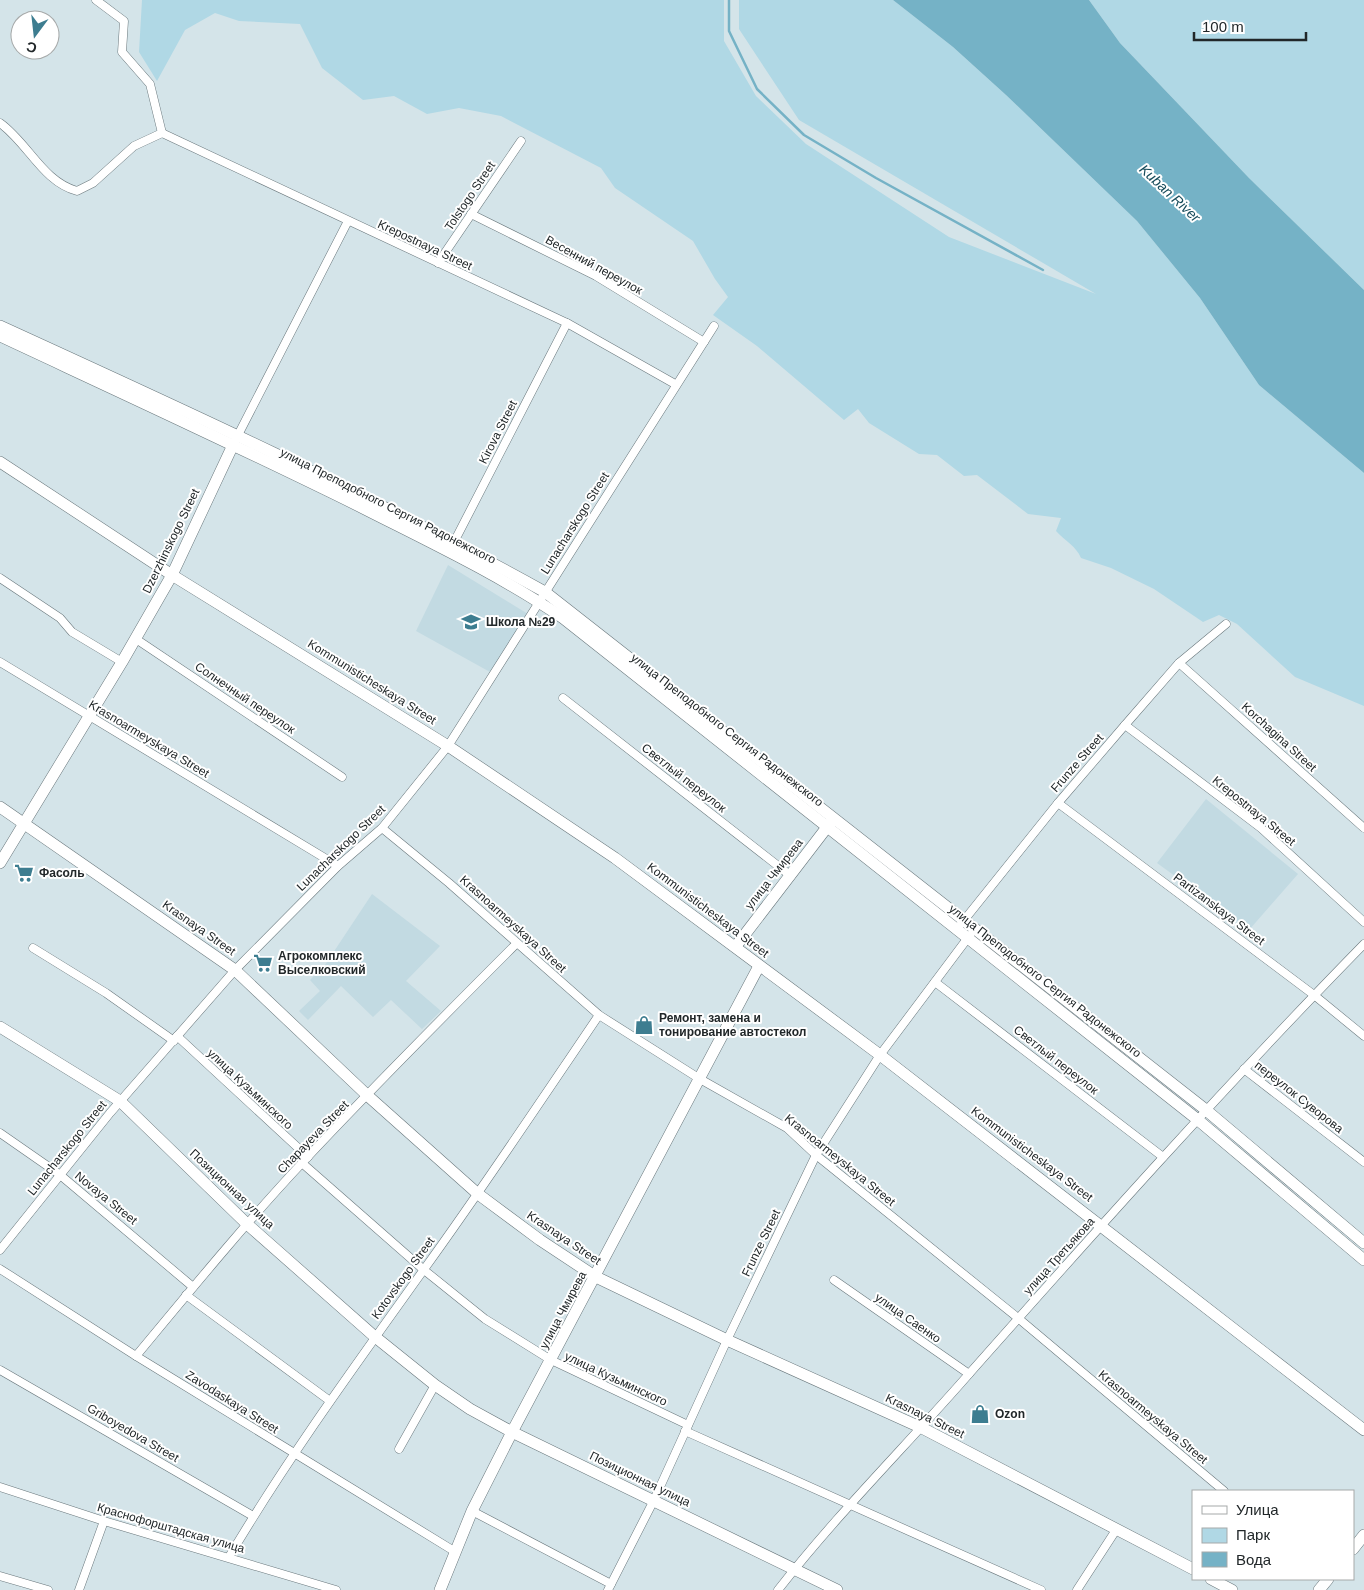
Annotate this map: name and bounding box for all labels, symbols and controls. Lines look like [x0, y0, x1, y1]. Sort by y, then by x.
north arrow [10, 10, 60, 60]
scale bar [1194, 10, 1306, 42]
text: 100 m [1202, 18, 1244, 35]
text: С [25, 39, 39, 57]
street label: Tolstogo Street [442, 158, 499, 233]
water label: Kuban River [1136, 161, 1205, 226]
street label: Krepostnaya Street [375, 217, 475, 273]
street label: Весенний переулок [543, 233, 646, 298]
street label: Kirova Street [476, 397, 520, 466]
street label: улица Преподобного Сергия Радонежского [278, 445, 498, 567]
street label: Lunacharskogo Street [538, 469, 612, 576]
street label: Dzerzhinskogo Street [140, 486, 203, 596]
school or university icon: Школа №29 [460, 611, 482, 633]
place label: Школа №29 [486, 615, 556, 629]
street label: Kommunisticheskaya Street [305, 637, 439, 728]
street label: улица Преподобного Сергия Радонежского [628, 651, 826, 810]
street label: Солнечный переулок [192, 659, 298, 737]
street label: Krasnoarmeyskaya Street [86, 697, 212, 781]
street label: Korchagina Street [1239, 700, 1320, 775]
street label: Frunze Street [1048, 730, 1107, 795]
street label: Светлый переулок [639, 741, 730, 816]
street label: Krepostnaya Street [1210, 773, 1299, 849]
street label: Lunacharskogo Street [294, 802, 389, 894]
street label: улица Чмирева [742, 836, 806, 912]
street label: Kommunisticheskaya Street [644, 860, 772, 961]
supermarket icon: Фасоль [13, 862, 35, 884]
place label: Фасоль [39, 866, 85, 880]
street label: Partizanskaya Street [1171, 870, 1268, 948]
street label: Krasnoarmeyskaya Street [457, 873, 569, 976]
street label: Krasnaya Street [160, 898, 239, 959]
street label: улица Преподобного Сергия Радонежского [946, 902, 1144, 1061]
place label: Агрокомплекс Выселковский [278, 949, 366, 977]
supermarket icon: Агрокомплекс Выселковский [252, 952, 274, 974]
place label: Ремонт, замена и тонирование автостекол [659, 1011, 806, 1039]
shop icon: Ремонт, замена и тонирование автостекол [633, 1014, 655, 1036]
street label: Светлый переулок [1011, 1023, 1102, 1098]
street label: улица Кузьминского [204, 1046, 296, 1132]
street label: переулок Суворова [1252, 1058, 1346, 1136]
street label: Lunacharskogo Street [25, 1097, 110, 1198]
street label: Chapayeva Street [275, 1097, 352, 1176]
street label: Kommunisticheskaya Street [968, 1104, 1096, 1205]
street label: Krasnoarmeyskaya Street [782, 1111, 899, 1209]
street label: Позиционная улица [187, 1146, 277, 1232]
street label: Novaya Street [72, 1169, 140, 1228]
street label: Frunze Street [739, 1207, 784, 1279]
street label: Krasnaya Street [524, 1208, 604, 1268]
street label: улица Третьякова [1021, 1214, 1098, 1298]
street label: Kotovskogo Street [369, 1234, 438, 1322]
street label: улица Чмирева [537, 1269, 589, 1351]
street label: улица Саенко [872, 1290, 944, 1346]
street label: улица Кузьминского [563, 1349, 670, 1409]
street label: Krasnoarmeyskaya Street [1096, 1367, 1211, 1467]
street label: Zavodaskaya Street [183, 1368, 282, 1437]
street label: Krasnaya Street [883, 1391, 967, 1441]
street label: Griboyedova Street [85, 1401, 182, 1465]
shop icon: Ozon [969, 1403, 991, 1425]
place label: Ozon [995, 1407, 1025, 1421]
street label: Позиционная улица [587, 1449, 693, 1510]
legend [1192, 1490, 1354, 1580]
street label: Краснофорштадская улица [96, 1500, 247, 1556]
text: Улица [1236, 1501, 1279, 1518]
text: Парк [1236, 1526, 1270, 1543]
text: Вода [1236, 1551, 1272, 1568]

